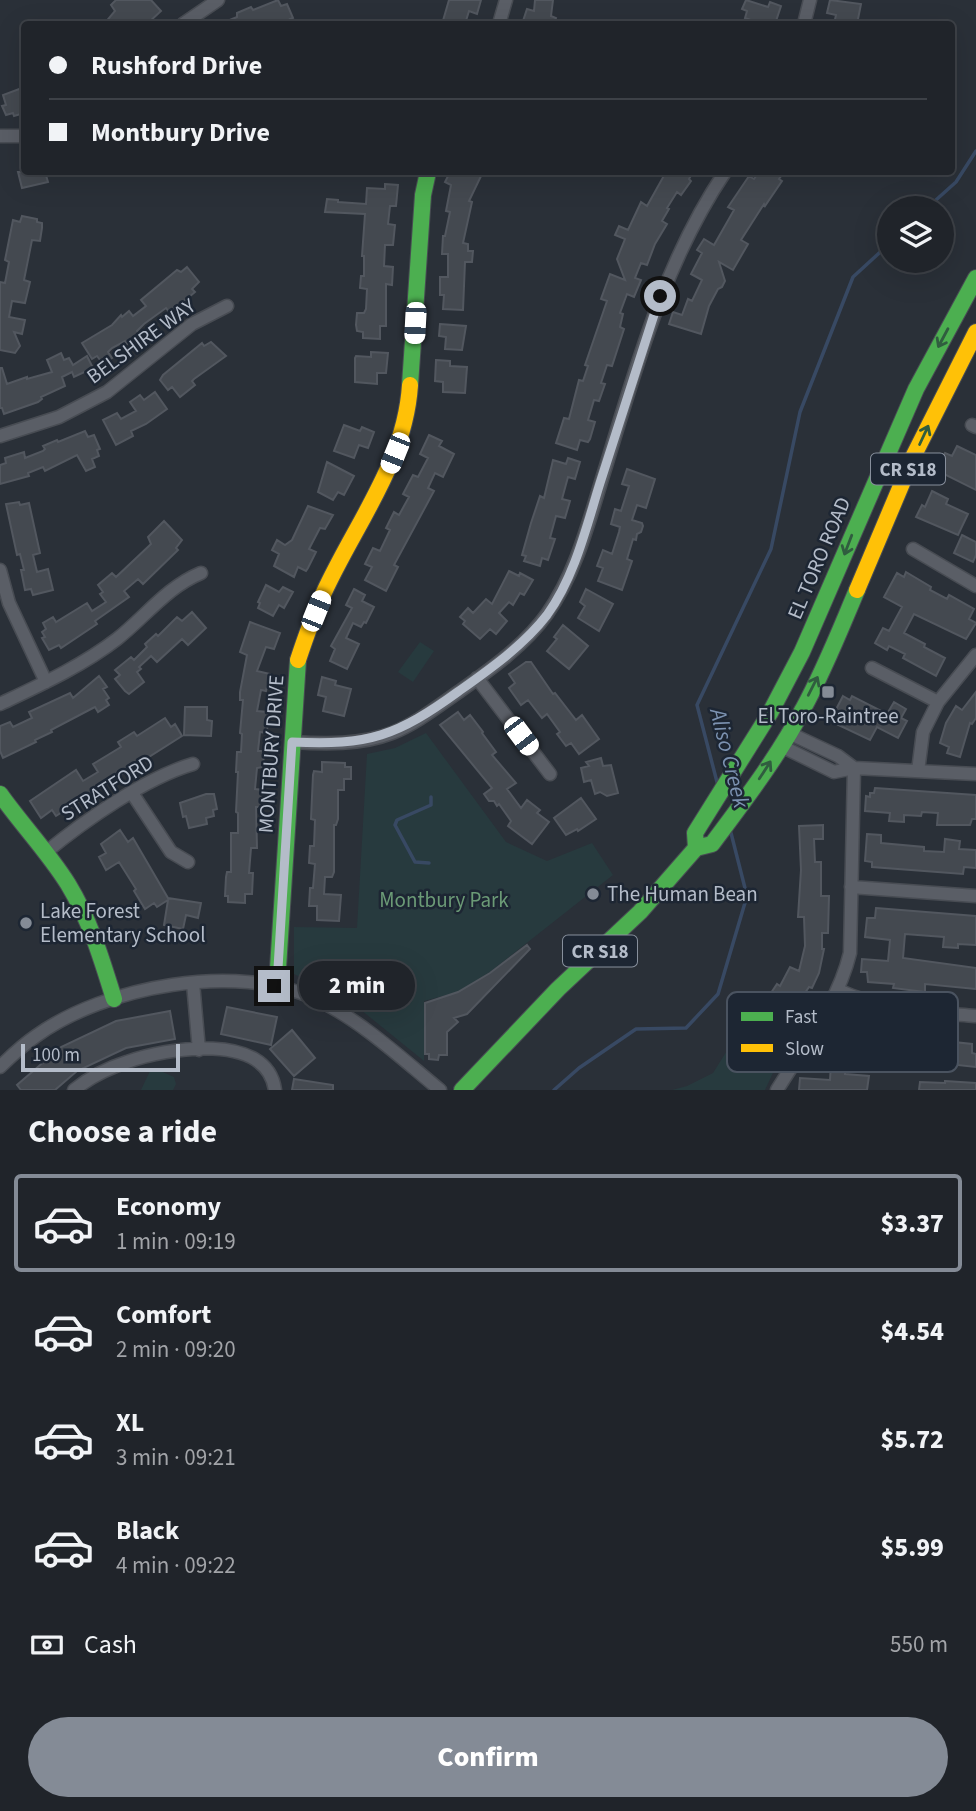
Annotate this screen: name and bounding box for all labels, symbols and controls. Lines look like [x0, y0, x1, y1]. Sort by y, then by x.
text: Rushford Drive [91, 47, 262, 84]
text: Montbury Drive [91, 114, 270, 151]
map controls [877, 196, 954, 273]
button: layers [877, 196, 954, 273]
route start [644, 280, 676, 312]
street label: BELSHIRE WAY [80, 291, 203, 391]
car [404, 301, 427, 345]
one-way arrow [936, 327, 949, 348]
one-way arrow [918, 425, 931, 446]
car [378, 430, 413, 476]
road number: CR S18 [871, 454, 945, 484]
street label: EL TORO ROAD [780, 492, 858, 624]
one-way arrow [841, 533, 853, 555]
car [299, 588, 334, 634]
street label: MONTBURY DRIVE [251, 674, 291, 834]
one-way arrow [807, 676, 821, 697]
marker: El Toro-Raintree [820, 684, 836, 700]
place label: El Toro-Raintree [757, 701, 899, 731]
water label: Aliso Creek [701, 703, 758, 813]
car [500, 713, 543, 759]
street label: STRATFORD [55, 748, 159, 828]
one-way arrow [758, 761, 772, 780]
place label: The Human Bean [607, 879, 758, 909]
park label: Montbury Park [379, 885, 509, 915]
marker: The Human Bean [585, 886, 601, 902]
place label: Lake Forest Elementary School [40, 896, 206, 950]
marker: Lake Forest Elementary School [18, 915, 34, 931]
road number: CR S18 [563, 936, 637, 967]
callout: 2 min [298, 962, 414, 1010]
text: 2 min [329, 969, 385, 1002]
route end [258, 970, 290, 1002]
legend [727, 992, 958, 1072]
text: Fast [785, 1004, 818, 1031]
text: Slow [785, 1036, 824, 1063]
scale bar [21, 1041, 180, 1073]
text: 100 m [32, 1042, 80, 1069]
text: Choose a ride [28, 1109, 217, 1155]
text: Economy [116, 1188, 221, 1225]
icon: car [32, 1192, 95, 1255]
text: $3.37 [880, 1205, 944, 1242]
text: 1 min · 09:19 [116, 1225, 236, 1258]
text: Comfort [116, 1296, 211, 1333]
icon: car [32, 1300, 95, 1363]
text: $4.54 [880, 1313, 944, 1350]
text: 2 min · 09:20 [116, 1333, 236, 1366]
text: XL [116, 1404, 144, 1441]
icon: car [32, 1408, 95, 1471]
text: $5.72 [880, 1421, 944, 1458]
text: 3 min · 09:21 [116, 1441, 236, 1474]
text: Black [116, 1512, 179, 1549]
icon: car [32, 1516, 95, 1579]
text: $5.99 [880, 1529, 944, 1566]
text: 4 min · 09:22 [116, 1549, 236, 1582]
icon: cash [28, 1626, 66, 1664]
text: Cash [84, 1626, 137, 1663]
text: 550 m [890, 1628, 948, 1661]
button: Confirm [28, 1717, 948, 1797]

